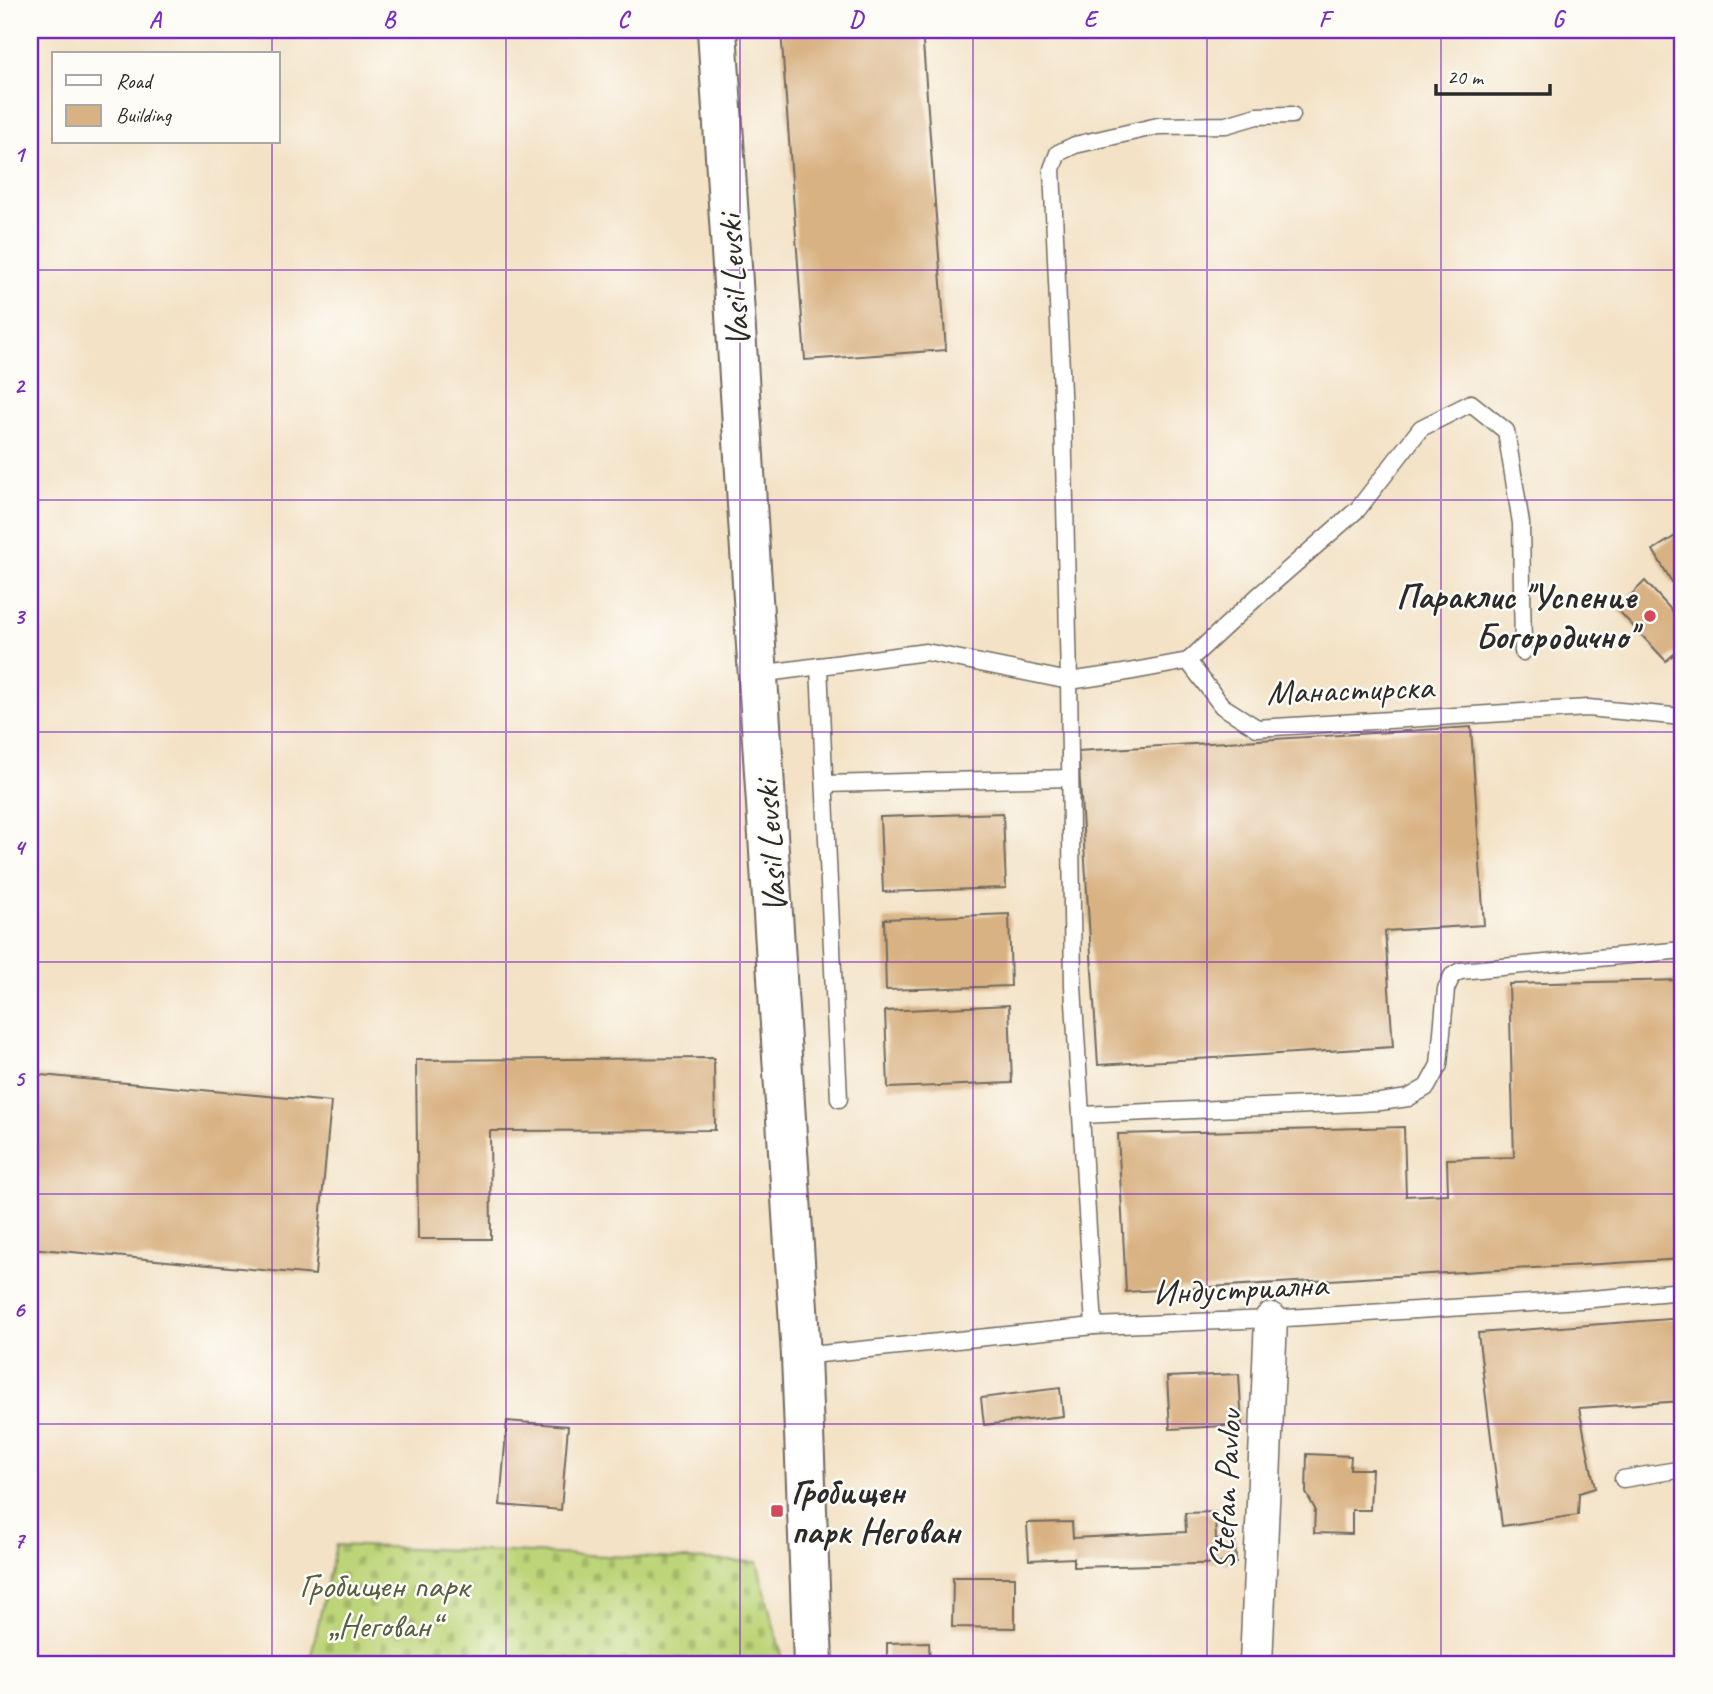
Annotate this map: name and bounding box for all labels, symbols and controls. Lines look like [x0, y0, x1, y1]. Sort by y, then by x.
text: A [149, 5, 163, 34]
text: B [383, 5, 397, 34]
text: C [618, 5, 632, 34]
text: D [849, 5, 865, 34]
text: E [1084, 5, 1100, 34]
text: F [1319, 5, 1335, 34]
text: G [1552, 5, 1567, 34]
legend [52, 52, 280, 144]
scale bar [1436, 52, 1550, 96]
text: 20 m [1447, 64, 1485, 90]
text: Road [116, 68, 155, 94]
text: Building [116, 102, 173, 128]
text: 1 [14, 140, 27, 169]
street label: Vasil Levski [706, 209, 761, 349]
text: 2 [14, 371, 27, 400]
place label: Параклис "Успение Богородично" [1396, 574, 1644, 659]
text: 3 [14, 602, 27, 631]
marker: Параклис "Успение Богородично" [1642, 608, 1658, 624]
street label: Манастирска [1266, 664, 1437, 715]
street label: Vasil Levski [743, 775, 798, 915]
text: 4 [14, 833, 27, 862]
text: 5 [14, 1064, 26, 1093]
street label: Индустриална [1152, 1261, 1331, 1316]
text: 6 [14, 1295, 27, 1324]
street label: Stefan Pavlov [1199, 1406, 1252, 1571]
place label: Гробищен парк Негован [791, 1469, 962, 1554]
marker: Гробищен парк Негован [769, 1503, 785, 1519]
text: 7 [14, 1526, 27, 1555]
park label: Гробищен парк „Негован“ [299, 1563, 472, 1648]

